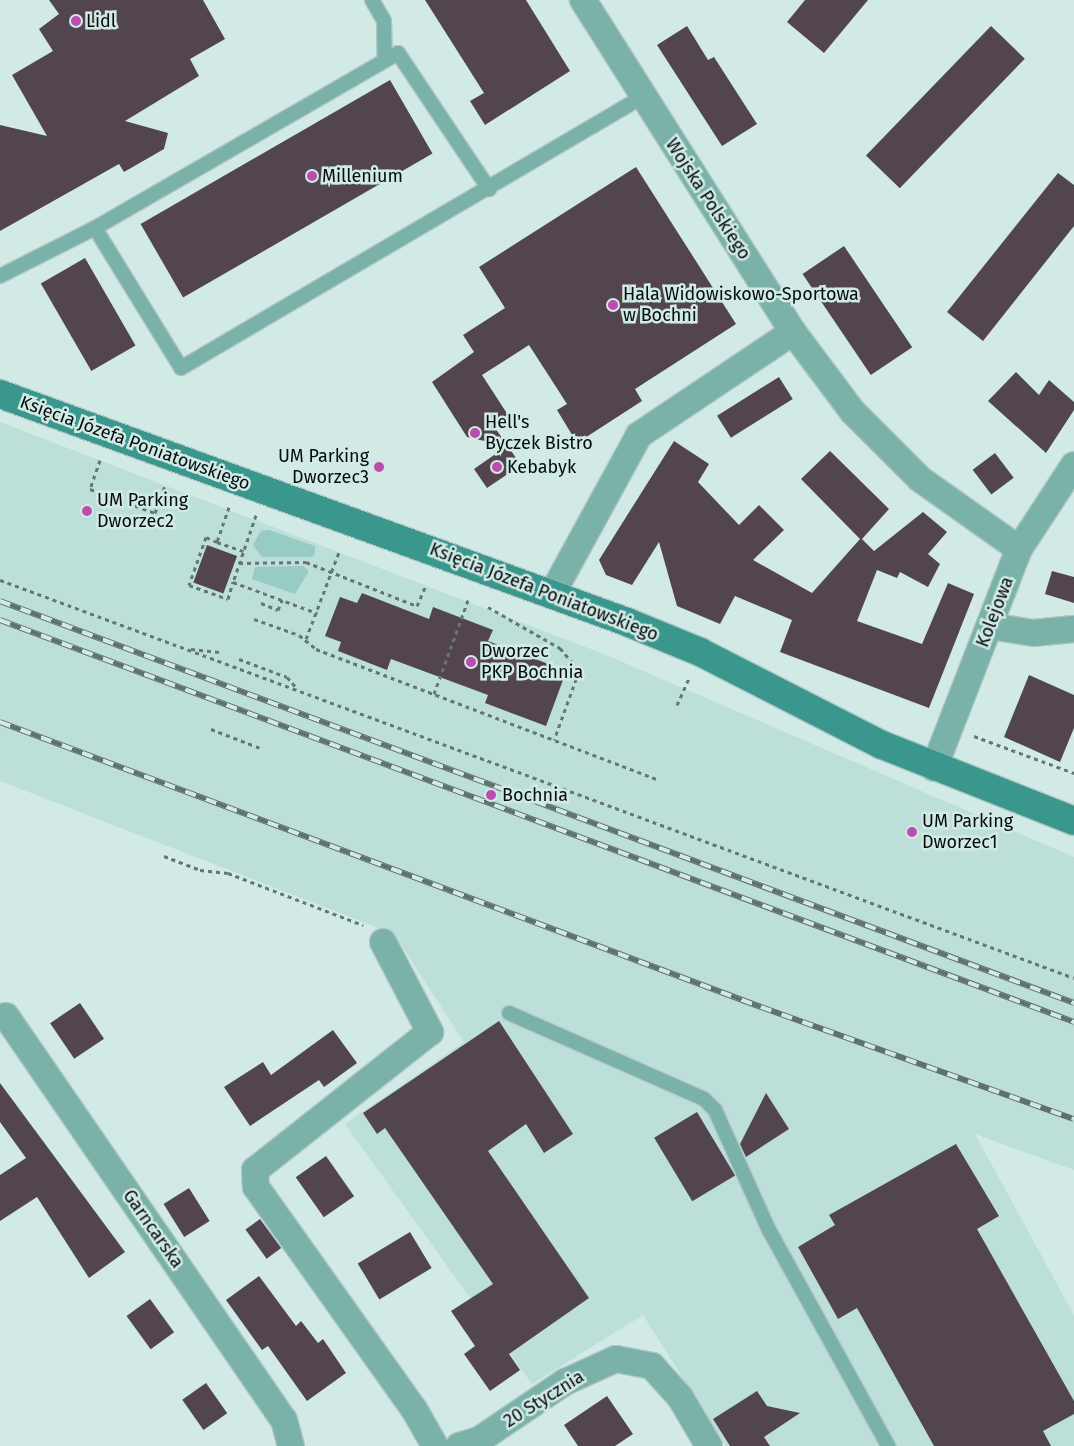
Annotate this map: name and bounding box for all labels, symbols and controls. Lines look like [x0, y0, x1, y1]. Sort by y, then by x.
place label: Lidl [86, 10, 116, 32]
marker: Lidl [70, 15, 82, 27]
street label: Wojska Polskiego [661, 134, 755, 264]
place label: Millenium [322, 165, 403, 187]
marker: Millenium [306, 170, 318, 182]
place label: Hala Widowiskowo-Sportowa w Bochni [623, 284, 859, 326]
marker: Hala Widowiskowo-Sportowa w Bochni [607, 299, 619, 311]
street label: Księcia Józefa Poniatowskiego [17, 391, 253, 495]
place label: Hell's Byczek Bistro [485, 412, 593, 454]
marker: Hell's Byczek Bistro [469, 427, 481, 439]
place label: UM Parking Dworzec3 [278, 446, 369, 488]
place label: Kebabyk [507, 456, 576, 478]
marker: UM Parking Dworzec3 [373, 461, 385, 473]
marker: Kebabyk [491, 461, 503, 473]
place label: UM Parking Dworzec2 [97, 490, 188, 532]
marker: UM Parking Dworzec2 [81, 505, 93, 517]
street label: Księcia Józefa Poniatowskiego [427, 538, 661, 646]
street label: Kolejowa [972, 574, 1018, 650]
place label: Dworzec PKP Bochnia [481, 641, 583, 684]
marker: Dworzec PKP Bochnia [465, 656, 477, 668]
place label: Bochnia [502, 784, 568, 806]
marker: Bochnia [484, 788, 498, 802]
place label: UM Parking Dworzec1 [922, 811, 1013, 854]
marker: UM Parking Dworzec1 [906, 826, 918, 838]
street label: Garncarska [118, 1186, 188, 1272]
street label: 20 Stycznia [500, 1366, 588, 1432]

